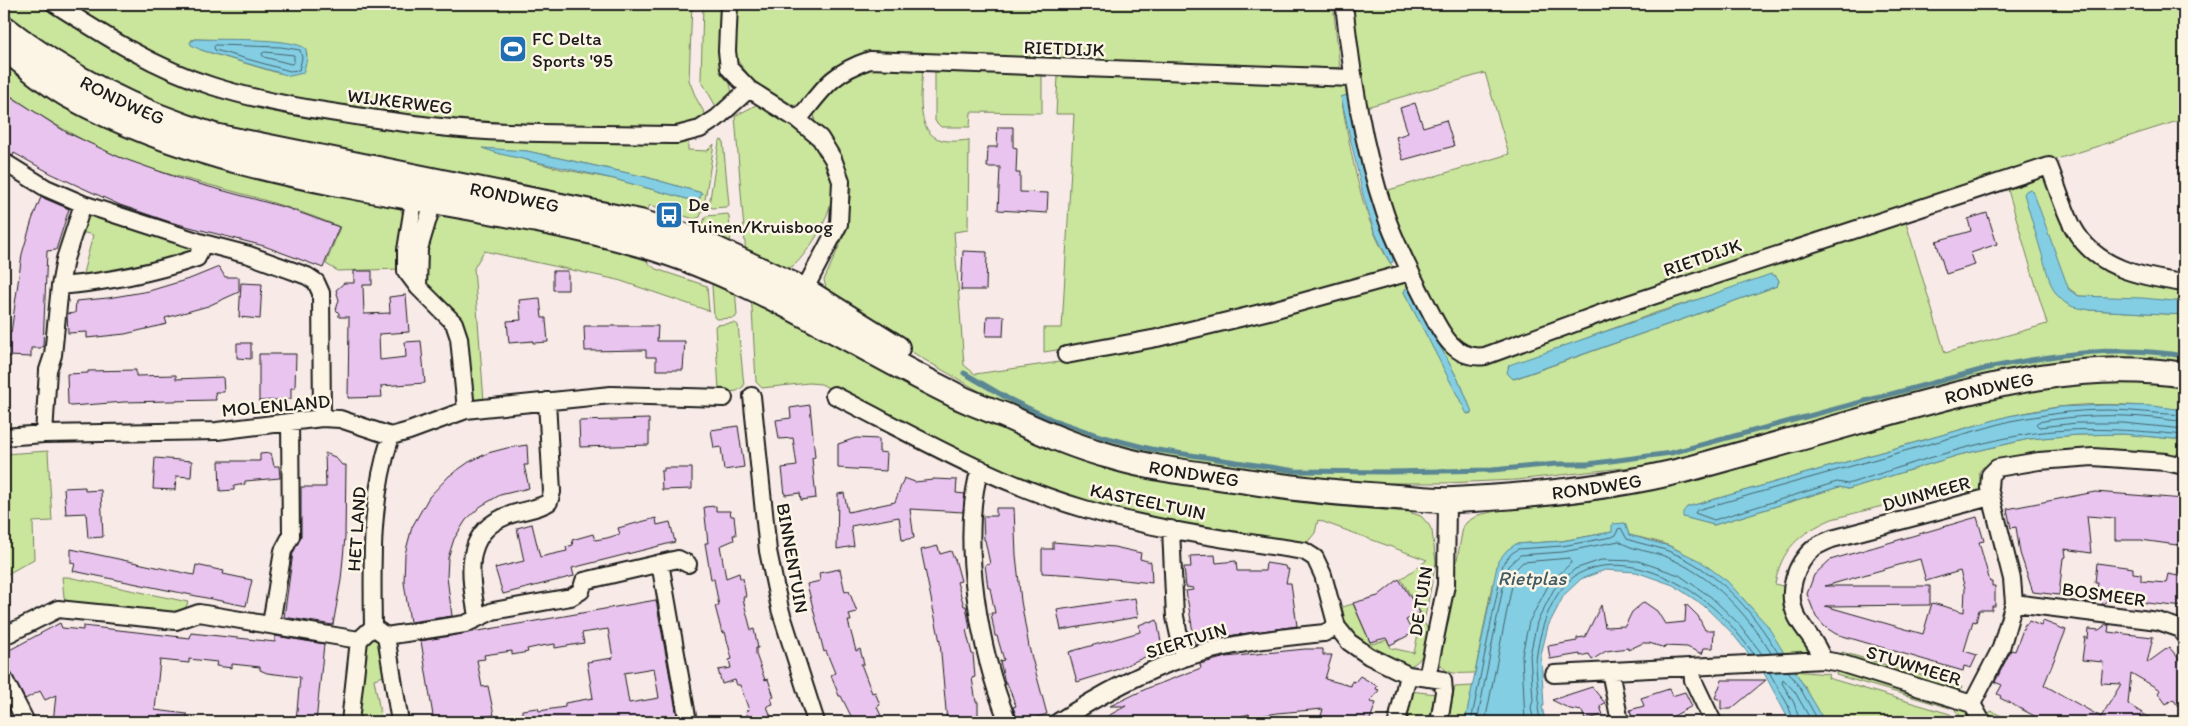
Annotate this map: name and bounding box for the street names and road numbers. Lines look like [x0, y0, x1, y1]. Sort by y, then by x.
street label: RIETDIJK [1023, 36, 1105, 61]
street label: RONDWEG [76, 70, 168, 130]
street label: WIJKERWEG [346, 84, 454, 119]
street label: RONDWEG [468, 177, 561, 217]
street label: RIETDIJK [1660, 233, 1744, 281]
street label: RONDWEG [1942, 367, 2035, 409]
street label: MOLENLAND [221, 389, 331, 422]
street label: RONDWEG [1147, 455, 1241, 492]
street label: RONDWEG [1550, 469, 1644, 505]
street label: DUINMEER [1880, 471, 1973, 516]
street label: KASTEELTUIN [1088, 478, 1208, 525]
street label: HET LAND [342, 486, 371, 572]
street label: BINNENTUIN [771, 501, 814, 615]
street label: DE TUIN [1404, 564, 1437, 638]
street label: BOSMEER [2061, 577, 2147, 612]
street label: SIERTUIN [1143, 617, 1229, 664]
street label: STUWMEER [1864, 640, 1964, 691]

